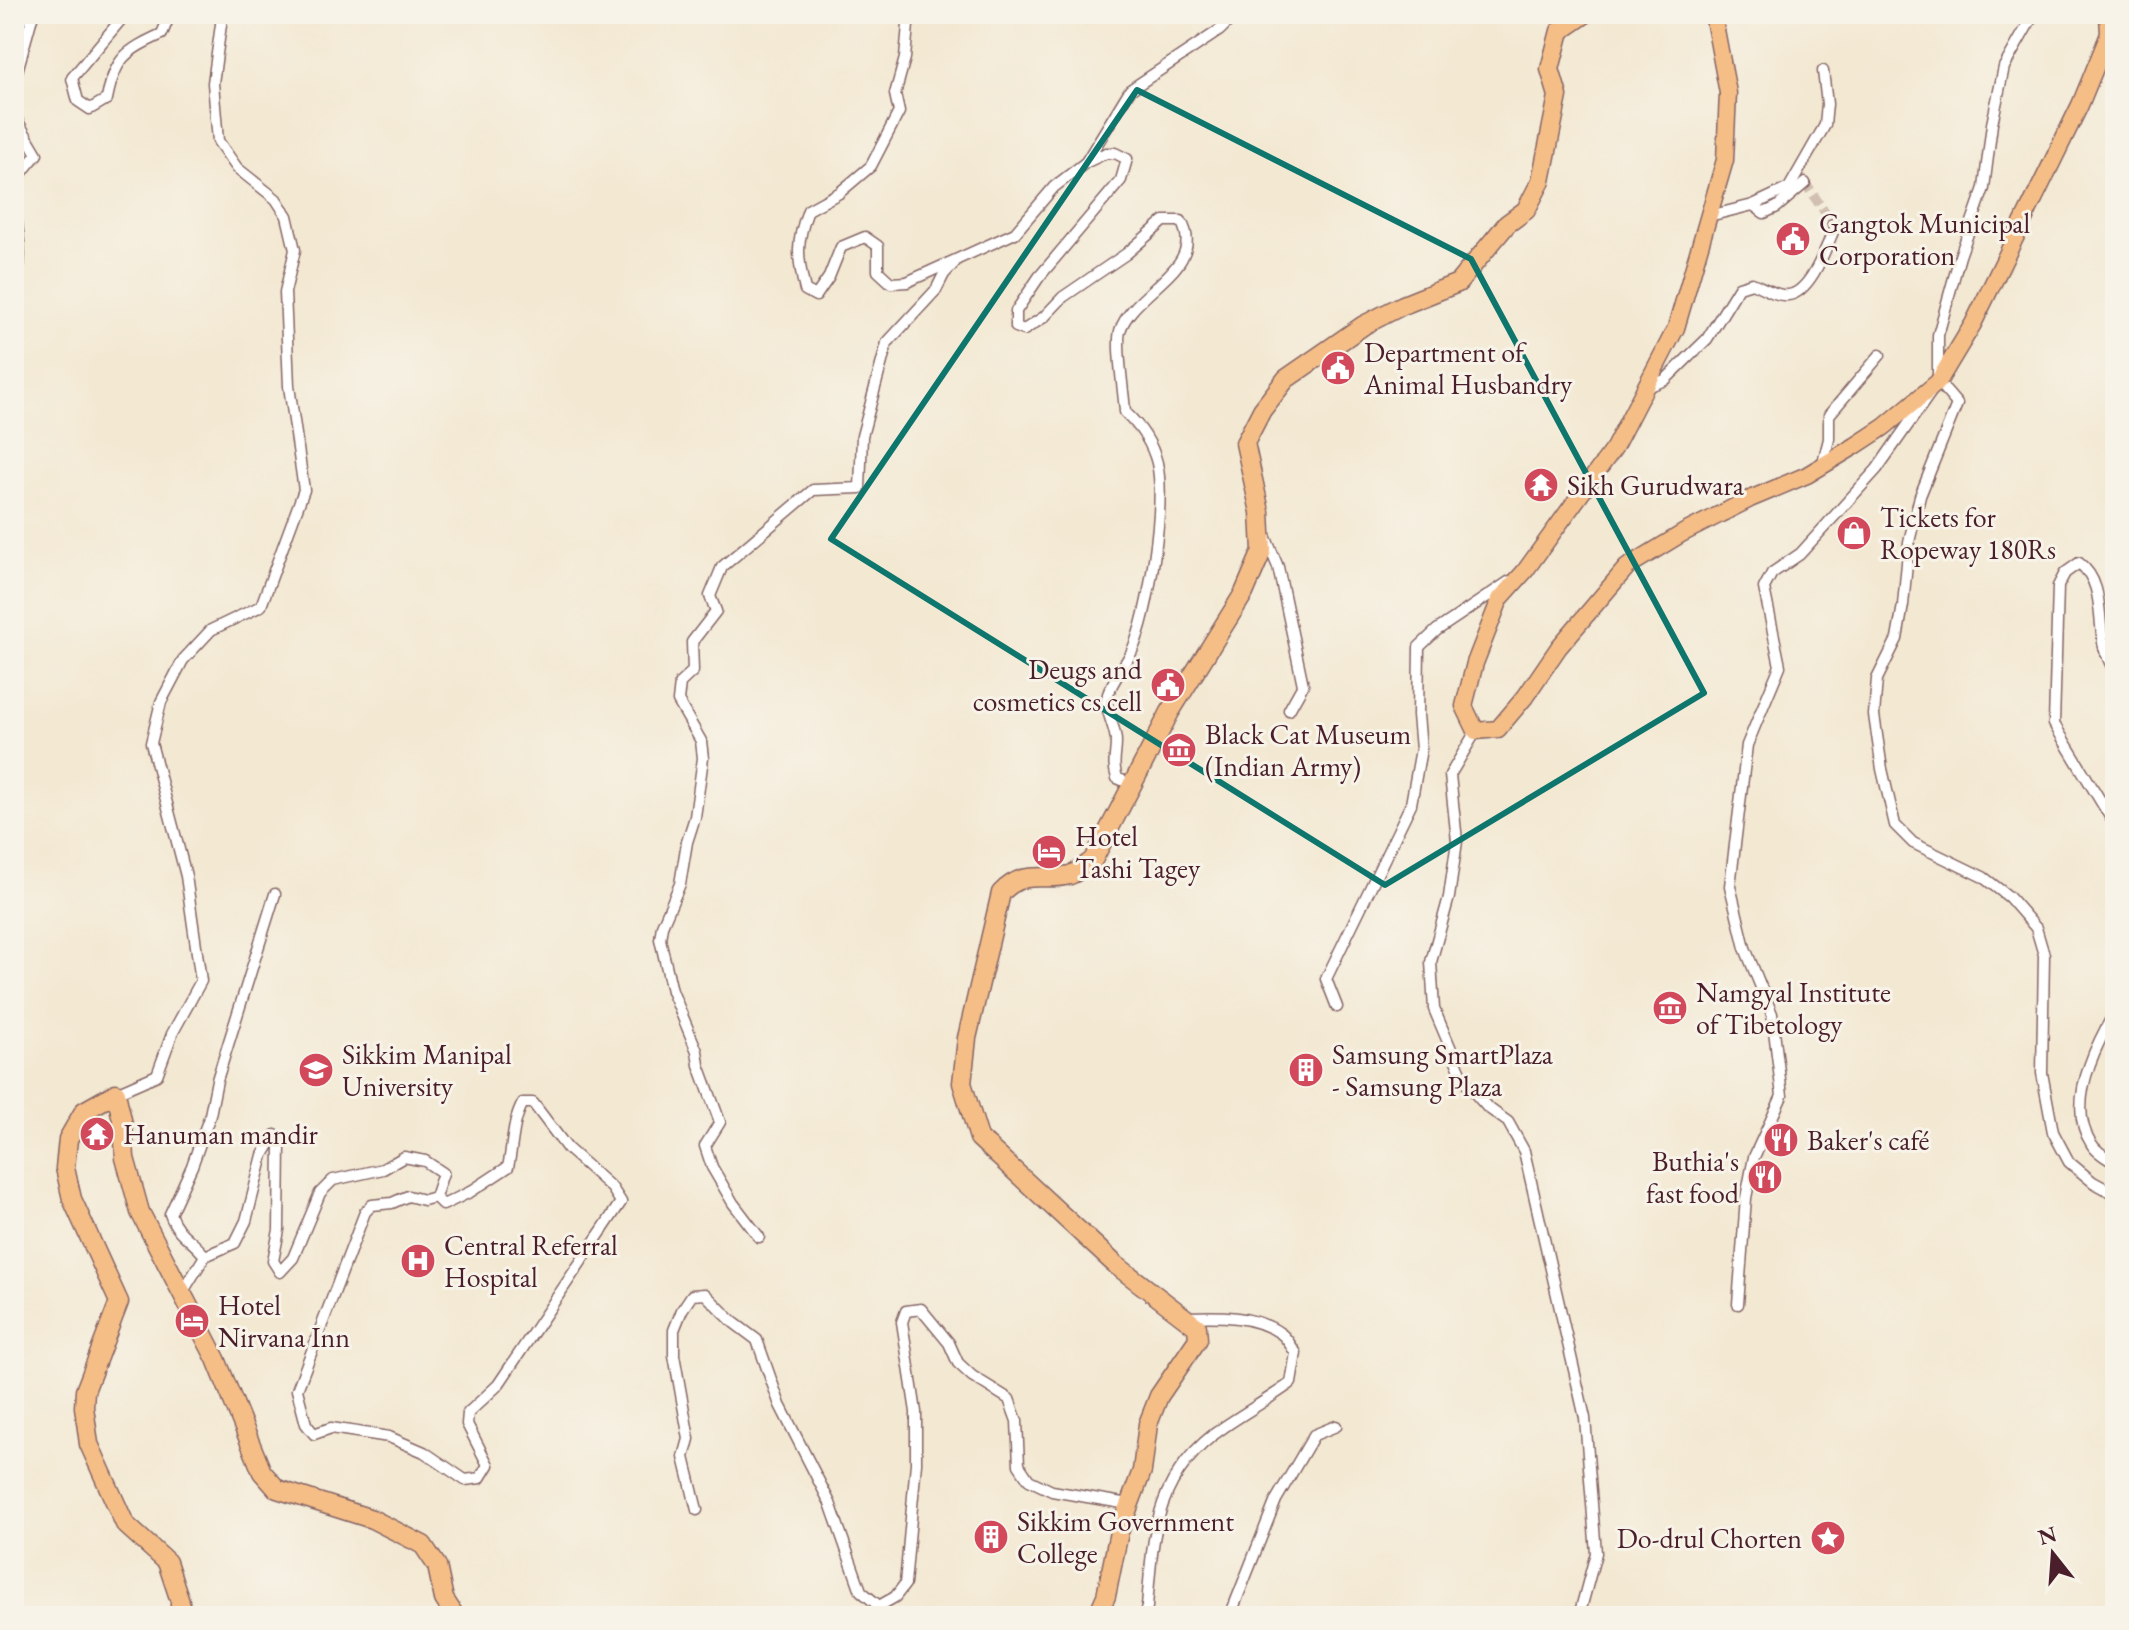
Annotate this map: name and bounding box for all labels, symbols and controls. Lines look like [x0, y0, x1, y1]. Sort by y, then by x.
place label: Gangtok Municipal Corporation [1819, 205, 2031, 273]
public building icon: Gangtok Municipal Corporation [1774, 220, 1812, 258]
place label: Department of Animal Husbandry [1363, 334, 1573, 402]
public building icon: Department of Animal Husbandry [1319, 349, 1357, 387]
temple icon: Sikh Gurudwara [1522, 466, 1560, 504]
place label: Sikh Gurudwara [1567, 467, 1745, 503]
place label: Tickets for Ropeway 180Rs [1880, 499, 2056, 567]
shop icon: Tickets for Ropeway 180Rs [1835, 514, 1873, 552]
place label: Deugs and cosmetics cs cell [973, 651, 1143, 719]
public building icon: Deugs and cosmetics cs cell [1149, 666, 1187, 704]
place label: Black Cat Museum (Indian Army) [1205, 716, 1412, 784]
museum icon: Black Cat Museum (Indian Army) [1160, 731, 1198, 769]
place label: Hotel Tashi Tagey [1075, 818, 1201, 886]
hotel icon: Hotel Tashi Tagey [1030, 833, 1068, 871]
place label: Namgyal Institute of Tibetology [1696, 974, 1891, 1042]
museum icon: Namgyal Institute of Tibetology [1651, 989, 1689, 1027]
place label: Sikkim Manipal University [342, 1036, 512, 1104]
place label: Samsung SmartPlaza - Samsung Plaza [1332, 1036, 1554, 1104]
school or university icon: Sikkim Manipal University [297, 1051, 335, 1089]
building icon: Samsung SmartPlaza - Samsung Plaza [1287, 1051, 1325, 1089]
temple icon: Hanuman mandir [78, 1115, 116, 1153]
place label: Hanuman mandir [123, 1116, 319, 1152]
restaurant icon: Baker's café [1762, 1121, 1800, 1159]
place label: Baker's café [1807, 1122, 1930, 1158]
place label: Buthia's fast food [1646, 1143, 1740, 1211]
restaurant icon: Buthia's fast food [1746, 1158, 1784, 1196]
place label: Central Referral Hospital [444, 1227, 618, 1295]
hospital icon: Central Referral Hospital [399, 1242, 437, 1280]
place label: Hotel Nirvana Inn [218, 1287, 350, 1355]
hotel icon: Hotel Nirvana Inn [173, 1302, 211, 1340]
place label: Sikkim Government College [1017, 1503, 1234, 1571]
north arrow [2013, 1514, 2093, 1594]
building icon: Sikkim Government College [972, 1518, 1010, 1556]
place icon: Do-drul Chorten [1809, 1519, 1847, 1557]
text: N [2035, 1519, 2060, 1552]
place label: Do-drul Chorten [1617, 1520, 1802, 1556]

